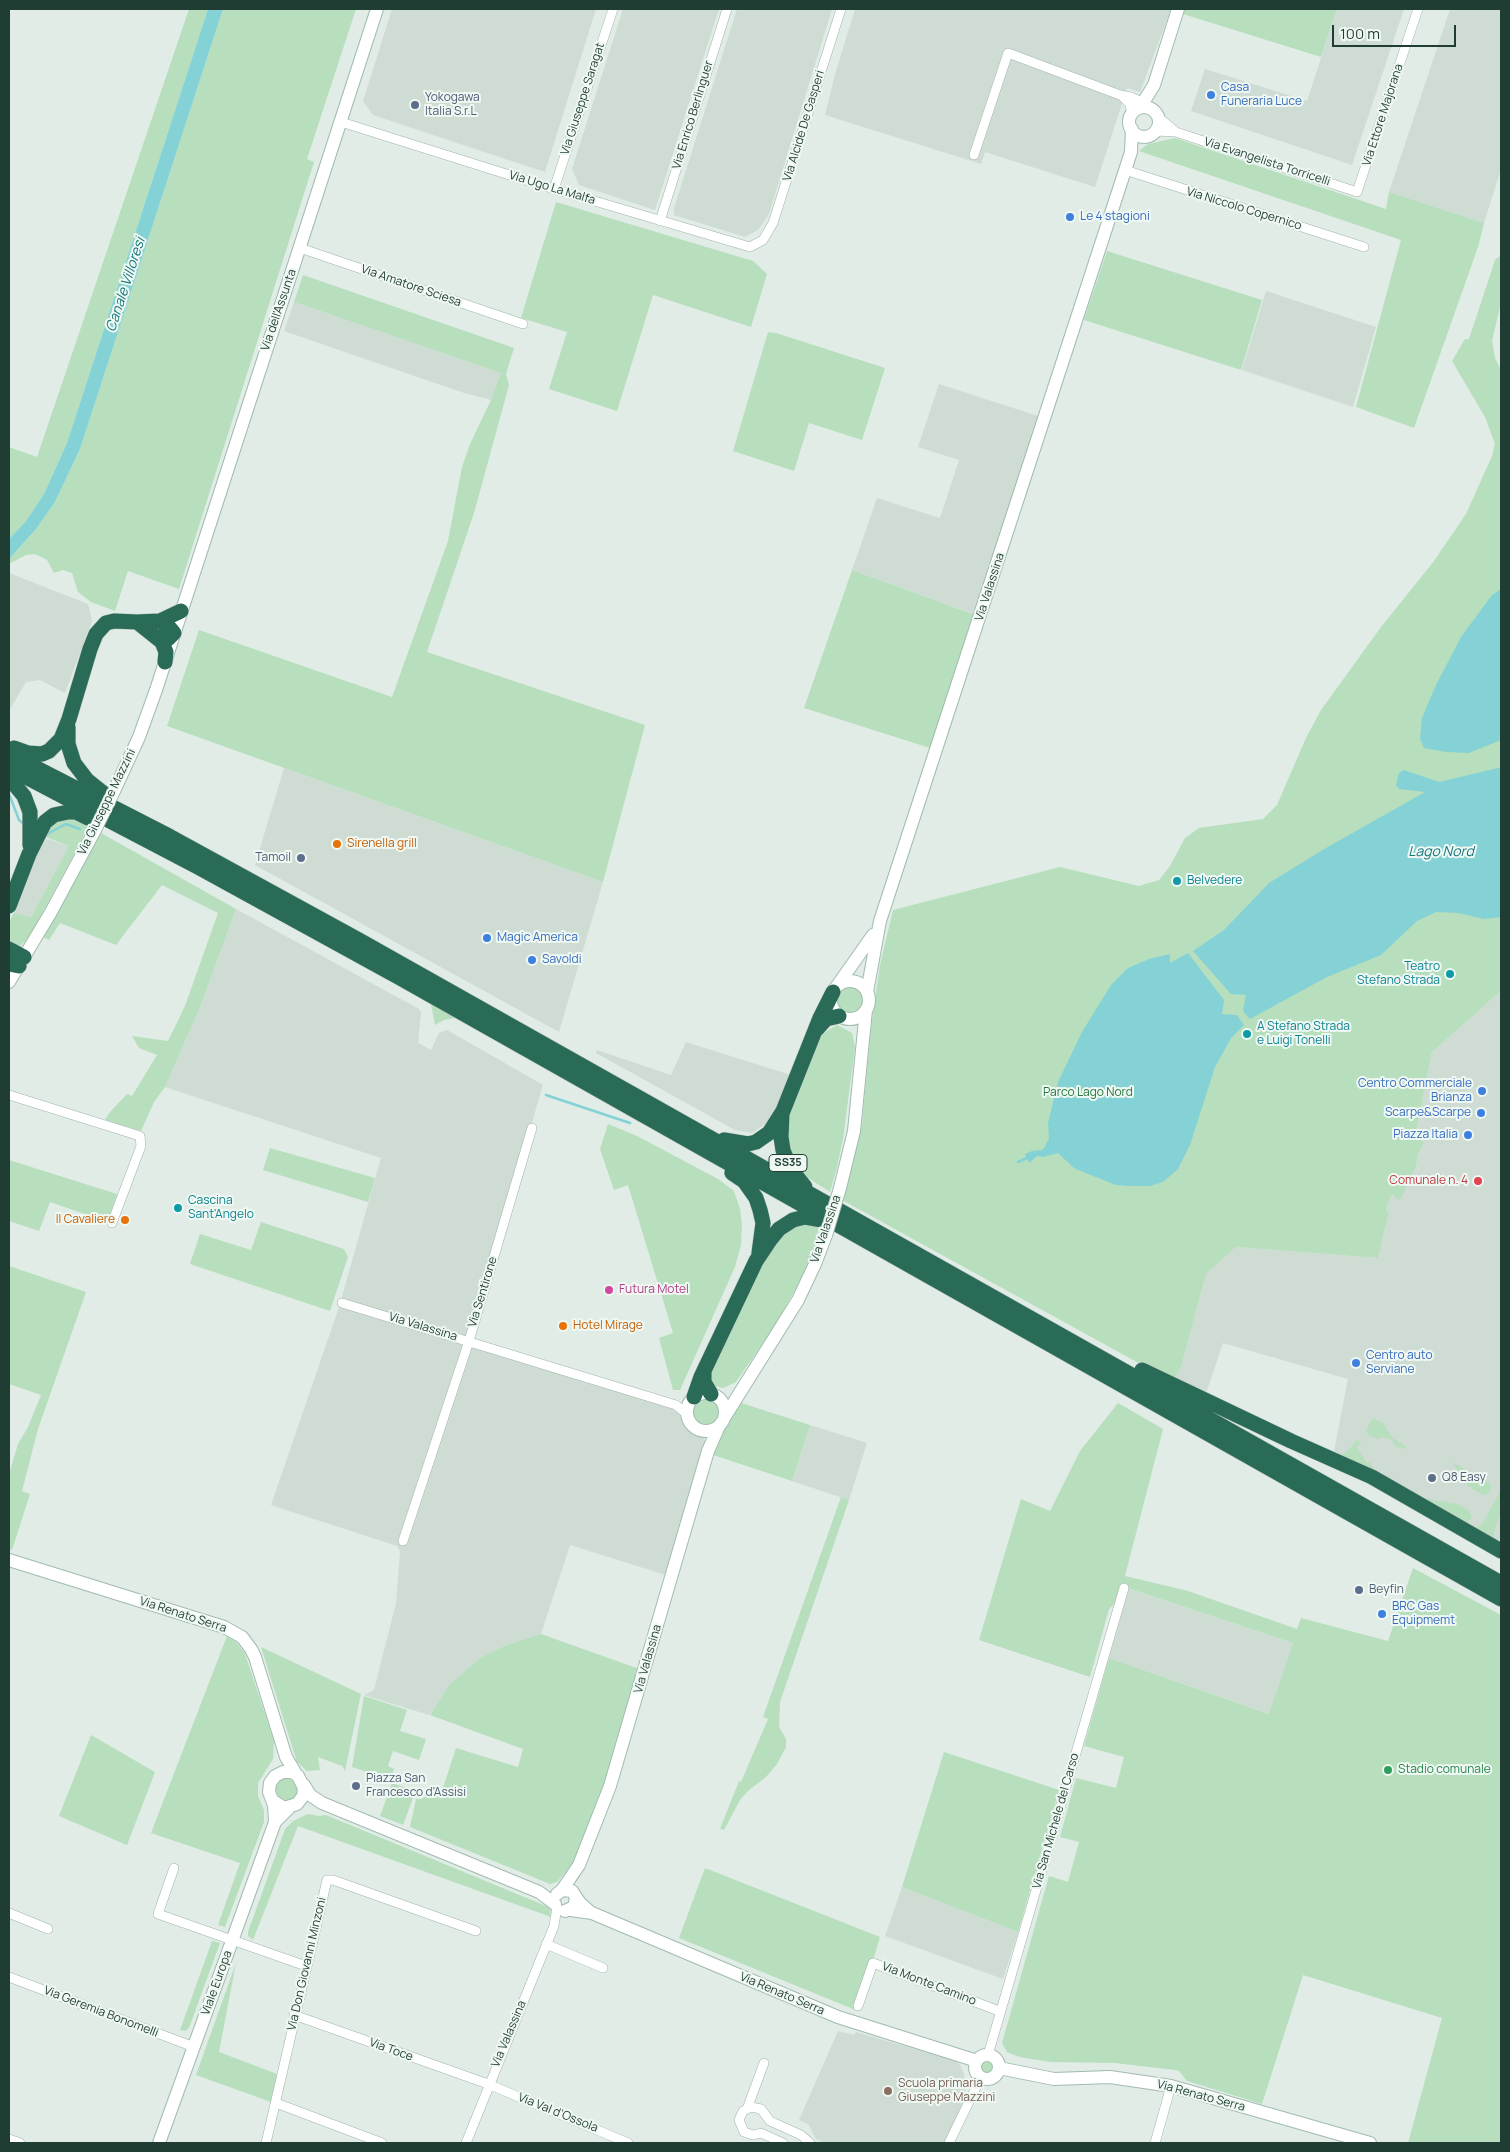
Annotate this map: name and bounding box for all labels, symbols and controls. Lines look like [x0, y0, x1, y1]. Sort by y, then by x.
scale bar [1335, 15, 1459, 47]
text: 100 m [1340, 23, 1380, 44]
street label: Via Giuseppe Saragat [558, 41, 608, 157]
street label: Via Enrico Berlinguer [670, 59, 716, 171]
street label: Via Ettore Majorana [1360, 62, 1406, 168]
street label: Via Alcide De Gasperi [780, 69, 828, 183]
place label: Casa Funeraria Luce [1221, 81, 1302, 109]
marker: Casa Funeraria Luce [1205, 89, 1217, 101]
place label: Yokogawa Italia S.r.L [425, 91, 480, 119]
marker: Yokogawa Italia S.r.L [409, 99, 421, 111]
street label: Via Evangelista Torricelli [1202, 135, 1332, 189]
street label: Via Ugo La Malfa [507, 168, 597, 208]
street label: Via Niccolo Copernico [1185, 185, 1303, 233]
place label: Le 4 stagioni [1080, 210, 1150, 224]
marker: Le 4 stagioni [1064, 211, 1076, 223]
water label: Canale Villoresi [103, 236, 149, 334]
street label: Via Amatore Sciesa [359, 262, 463, 310]
street label: Via dell'Assunta [258, 267, 300, 353]
street label: Via Valassina [972, 551, 1008, 623]
street label: Via Giuseppe Mazzini [75, 747, 139, 857]
place label: Sirenella grill [347, 837, 417, 851]
marker: Sirenella grill [331, 838, 343, 850]
water label: Lago Nord [1408, 844, 1474, 860]
place label: Tamoil [255, 851, 291, 865]
marker: Tamoil [295, 852, 307, 864]
place label: Belvedere [1187, 874, 1242, 888]
marker: Belvedere [1171, 875, 1183, 887]
place label: Magic America [497, 931, 578, 945]
marker: Magic America [481, 932, 493, 944]
place label: Savoldi [542, 953, 581, 967]
marker: Savoldi [526, 954, 538, 966]
place label: Teatro Stefano Strada [1357, 960, 1440, 988]
marker: Teatro Stefano Strada [1444, 968, 1456, 980]
place label: A Stefano Strada e Luigi Tonelli [1257, 1020, 1350, 1048]
marker: A Stefano Strada e Luigi Tonelli [1241, 1028, 1253, 1040]
place label: Centro Commerciale Brianza [1358, 1077, 1472, 1105]
marker: Centro Commerciale Brianza [1476, 1085, 1488, 1097]
park label: Parco Lago Nord [1043, 1086, 1133, 1100]
place label: Scarpe&Scarpe [1385, 1106, 1471, 1120]
marker: Scarpe&Scarpe [1475, 1107, 1487, 1119]
place label: Piazza Italia [1393, 1128, 1458, 1142]
marker: Piazza Italia [1462, 1129, 1474, 1141]
road number: SS35 [769, 1154, 807, 1172]
place label: Comunale n. 4 [1389, 1174, 1468, 1188]
marker: Comunale n. 4 [1472, 1175, 1484, 1187]
street label: Via Valassina [808, 1193, 844, 1265]
place label: Cascina Sant'Angelo [188, 1194, 254, 1222]
marker: Cascina Sant'Angelo [172, 1202, 184, 1214]
place label: Il Cavaliere [56, 1213, 115, 1227]
marker: Il Cavaliere [119, 1214, 131, 1226]
street label: Via Sentirone [465, 1255, 501, 1329]
place label: Futura Motel [619, 1283, 689, 1297]
marker: Futura Motel [603, 1284, 615, 1296]
street label: Via Valassina [387, 1310, 459, 1344]
place label: Hotel Mirage [573, 1319, 643, 1333]
marker: Hotel Mirage [557, 1320, 569, 1332]
place label: Centro auto Serviane [1366, 1349, 1433, 1377]
marker: Centro auto Serviane [1350, 1357, 1362, 1369]
place label: Q8 Easy [1442, 1471, 1486, 1485]
marker: Q8 Easy [1426, 1472, 1438, 1484]
place label: Beyfin [1369, 1583, 1404, 1597]
marker: Beyfin [1353, 1584, 1365, 1596]
street label: Via Renato Serra [138, 1594, 228, 1636]
place label: BRC Gas Equipmemt [1392, 1600, 1455, 1628]
marker: BRC Gas Equipmemt [1376, 1608, 1388, 1620]
street label: Via Valassina [631, 1623, 665, 1695]
street label: Via San Michele del Carso [1030, 1752, 1082, 1890]
place label: Stadio comunale [1398, 1763, 1491, 1777]
marker: Stadio comunale [1382, 1764, 1394, 1776]
place label: Piazza San Francesco d'Assisi [366, 1772, 466, 1800]
marker: Piazza San Francesco d'Assisi [350, 1780, 362, 1792]
street label: Via Don Giovanni Minzoni [285, 1896, 329, 2032]
street label: Viale Europa [199, 1949, 235, 2017]
street label: Via Monte Camino [880, 1959, 978, 2009]
street label: Via Renato Serra [737, 1970, 827, 2018]
street label: Via Geremia Bonomelli [42, 1983, 160, 2041]
street label: Via Valassina [489, 1999, 529, 2069]
street label: Via Toce [367, 2035, 415, 2065]
place label: Scuola primaria Giuseppe Mazzini [898, 2077, 995, 2105]
street label: Via Renato Serra [1155, 2077, 1247, 2115]
marker: Scuola primaria Giuseppe Mazzini [882, 2085, 894, 2097]
street label: Via Val d'Ossola [516, 2090, 600, 2136]

